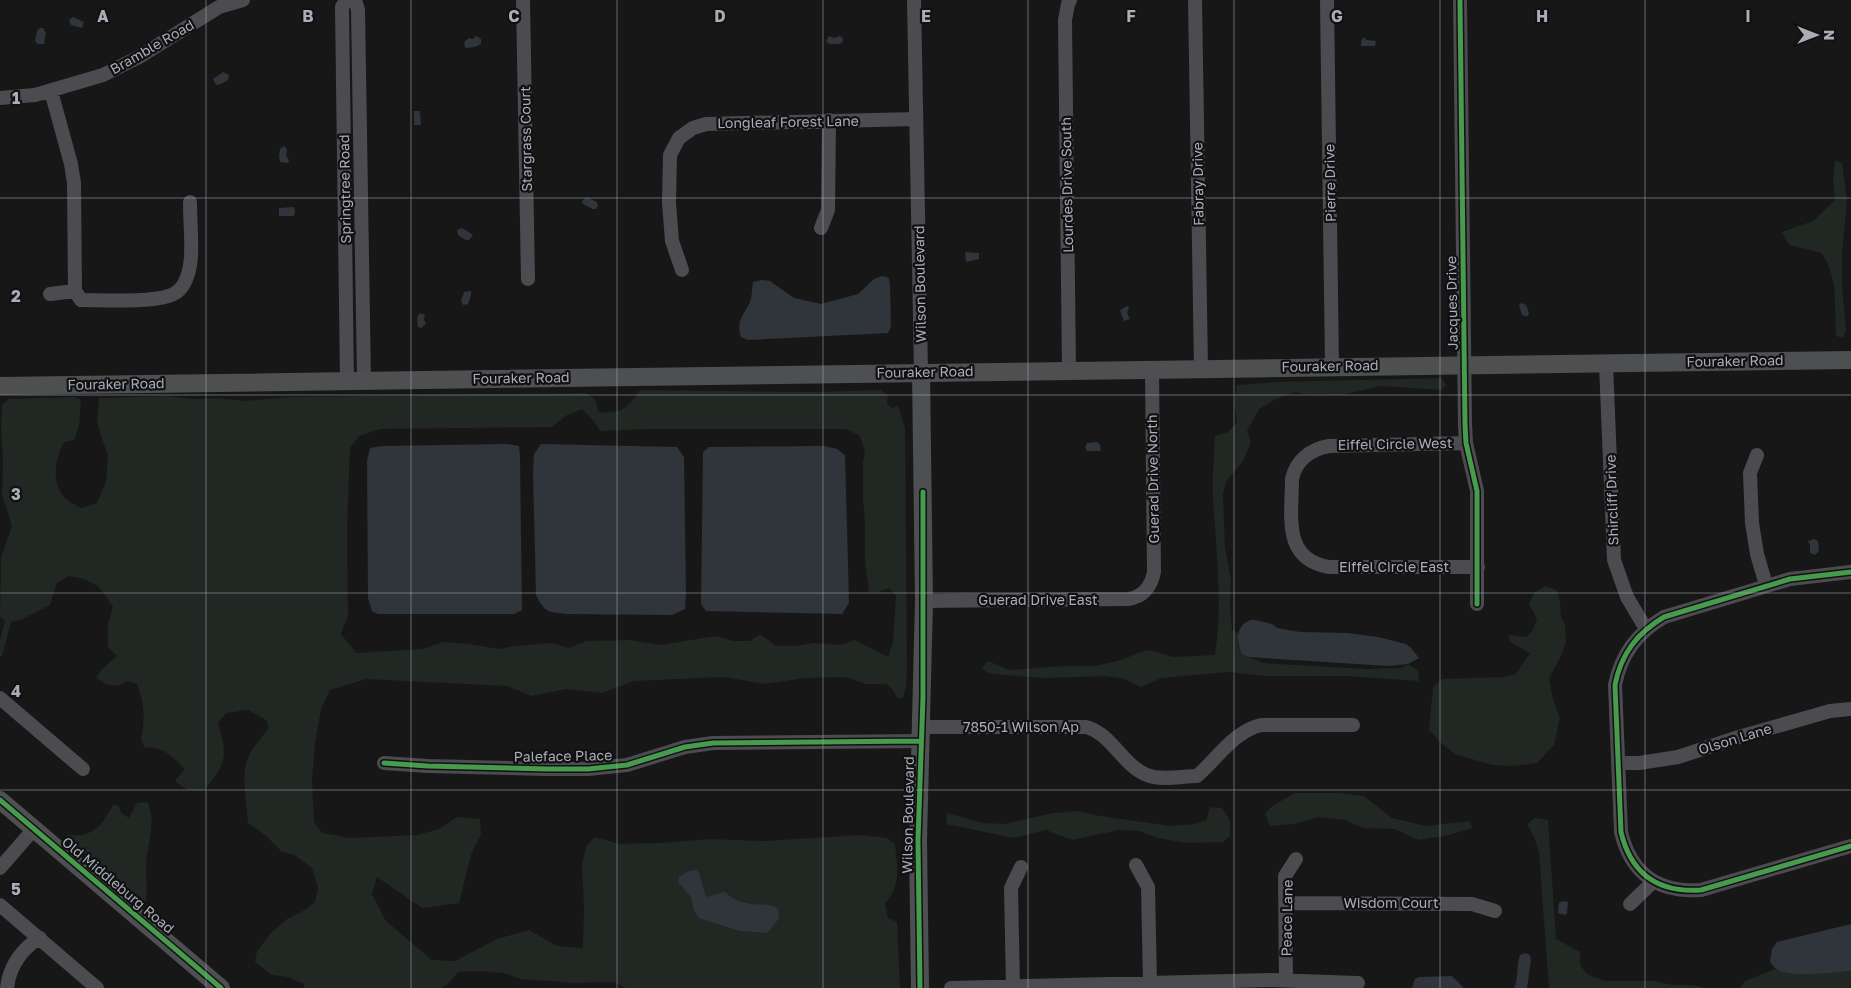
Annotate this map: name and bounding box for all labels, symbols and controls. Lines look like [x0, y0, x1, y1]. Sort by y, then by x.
text: A [97, 6, 109, 26]
text: B [302, 6, 314, 26]
text: C [508, 6, 520, 26]
text: D [714, 6, 726, 26]
text: E [921, 6, 931, 26]
text: F [1126, 6, 1136, 26]
text: G [1331, 6, 1343, 26]
text: H [1536, 6, 1548, 26]
text: I [1745, 6, 1751, 26]
north arrow [1791, 10, 1841, 60]
street label: Bramble Road [107, 16, 197, 77]
text: N [1821, 30, 1838, 40]
street label: Stargrass Court [516, 86, 535, 192]
text: 1 [12, 88, 20, 108]
street label: Longleaf Forest Lane [717, 112, 859, 131]
street label: Lourdes Drive South [1057, 117, 1076, 253]
street label: Springtree Road [335, 134, 354, 244]
street label: Fabray Drive [1188, 142, 1207, 226]
street label: Pierre Drive [1320, 144, 1339, 222]
street label: Wilson Boulevard [910, 225, 929, 343]
street label: Jacques Drive [1442, 256, 1461, 350]
text: 2 [11, 286, 21, 306]
street label: Fouraker Road [1686, 351, 1784, 370]
street label: Fouraker Road [1281, 356, 1379, 375]
street label: Fouraker Road [876, 362, 974, 381]
street label: Fouraker Road [472, 368, 570, 387]
street label: Fouraker Road [67, 374, 165, 393]
street label: Guerad Drive North [1143, 414, 1162, 544]
street label: Eiffel Circle West [1337, 434, 1453, 453]
street label: Shircliff Drive [1601, 454, 1622, 546]
text: 3 [11, 484, 21, 504]
street label: Eiffel Circle East [1339, 558, 1449, 575]
street label: Guerad Drive East [978, 591, 1098, 608]
text: 4 [11, 681, 21, 701]
street label: 7850-1 Wilson Ap [963, 718, 1079, 735]
street label: Olson Lane [1696, 719, 1773, 758]
street label: Paleface Place [514, 746, 612, 765]
street label: Wilson Boulevard [898, 756, 917, 874]
street label: Old Middleburg Road [59, 833, 178, 936]
text: 5 [11, 879, 21, 899]
street label: Peace Lane [1277, 879, 1296, 957]
street label: Wisdom Court [1343, 894, 1439, 911]

